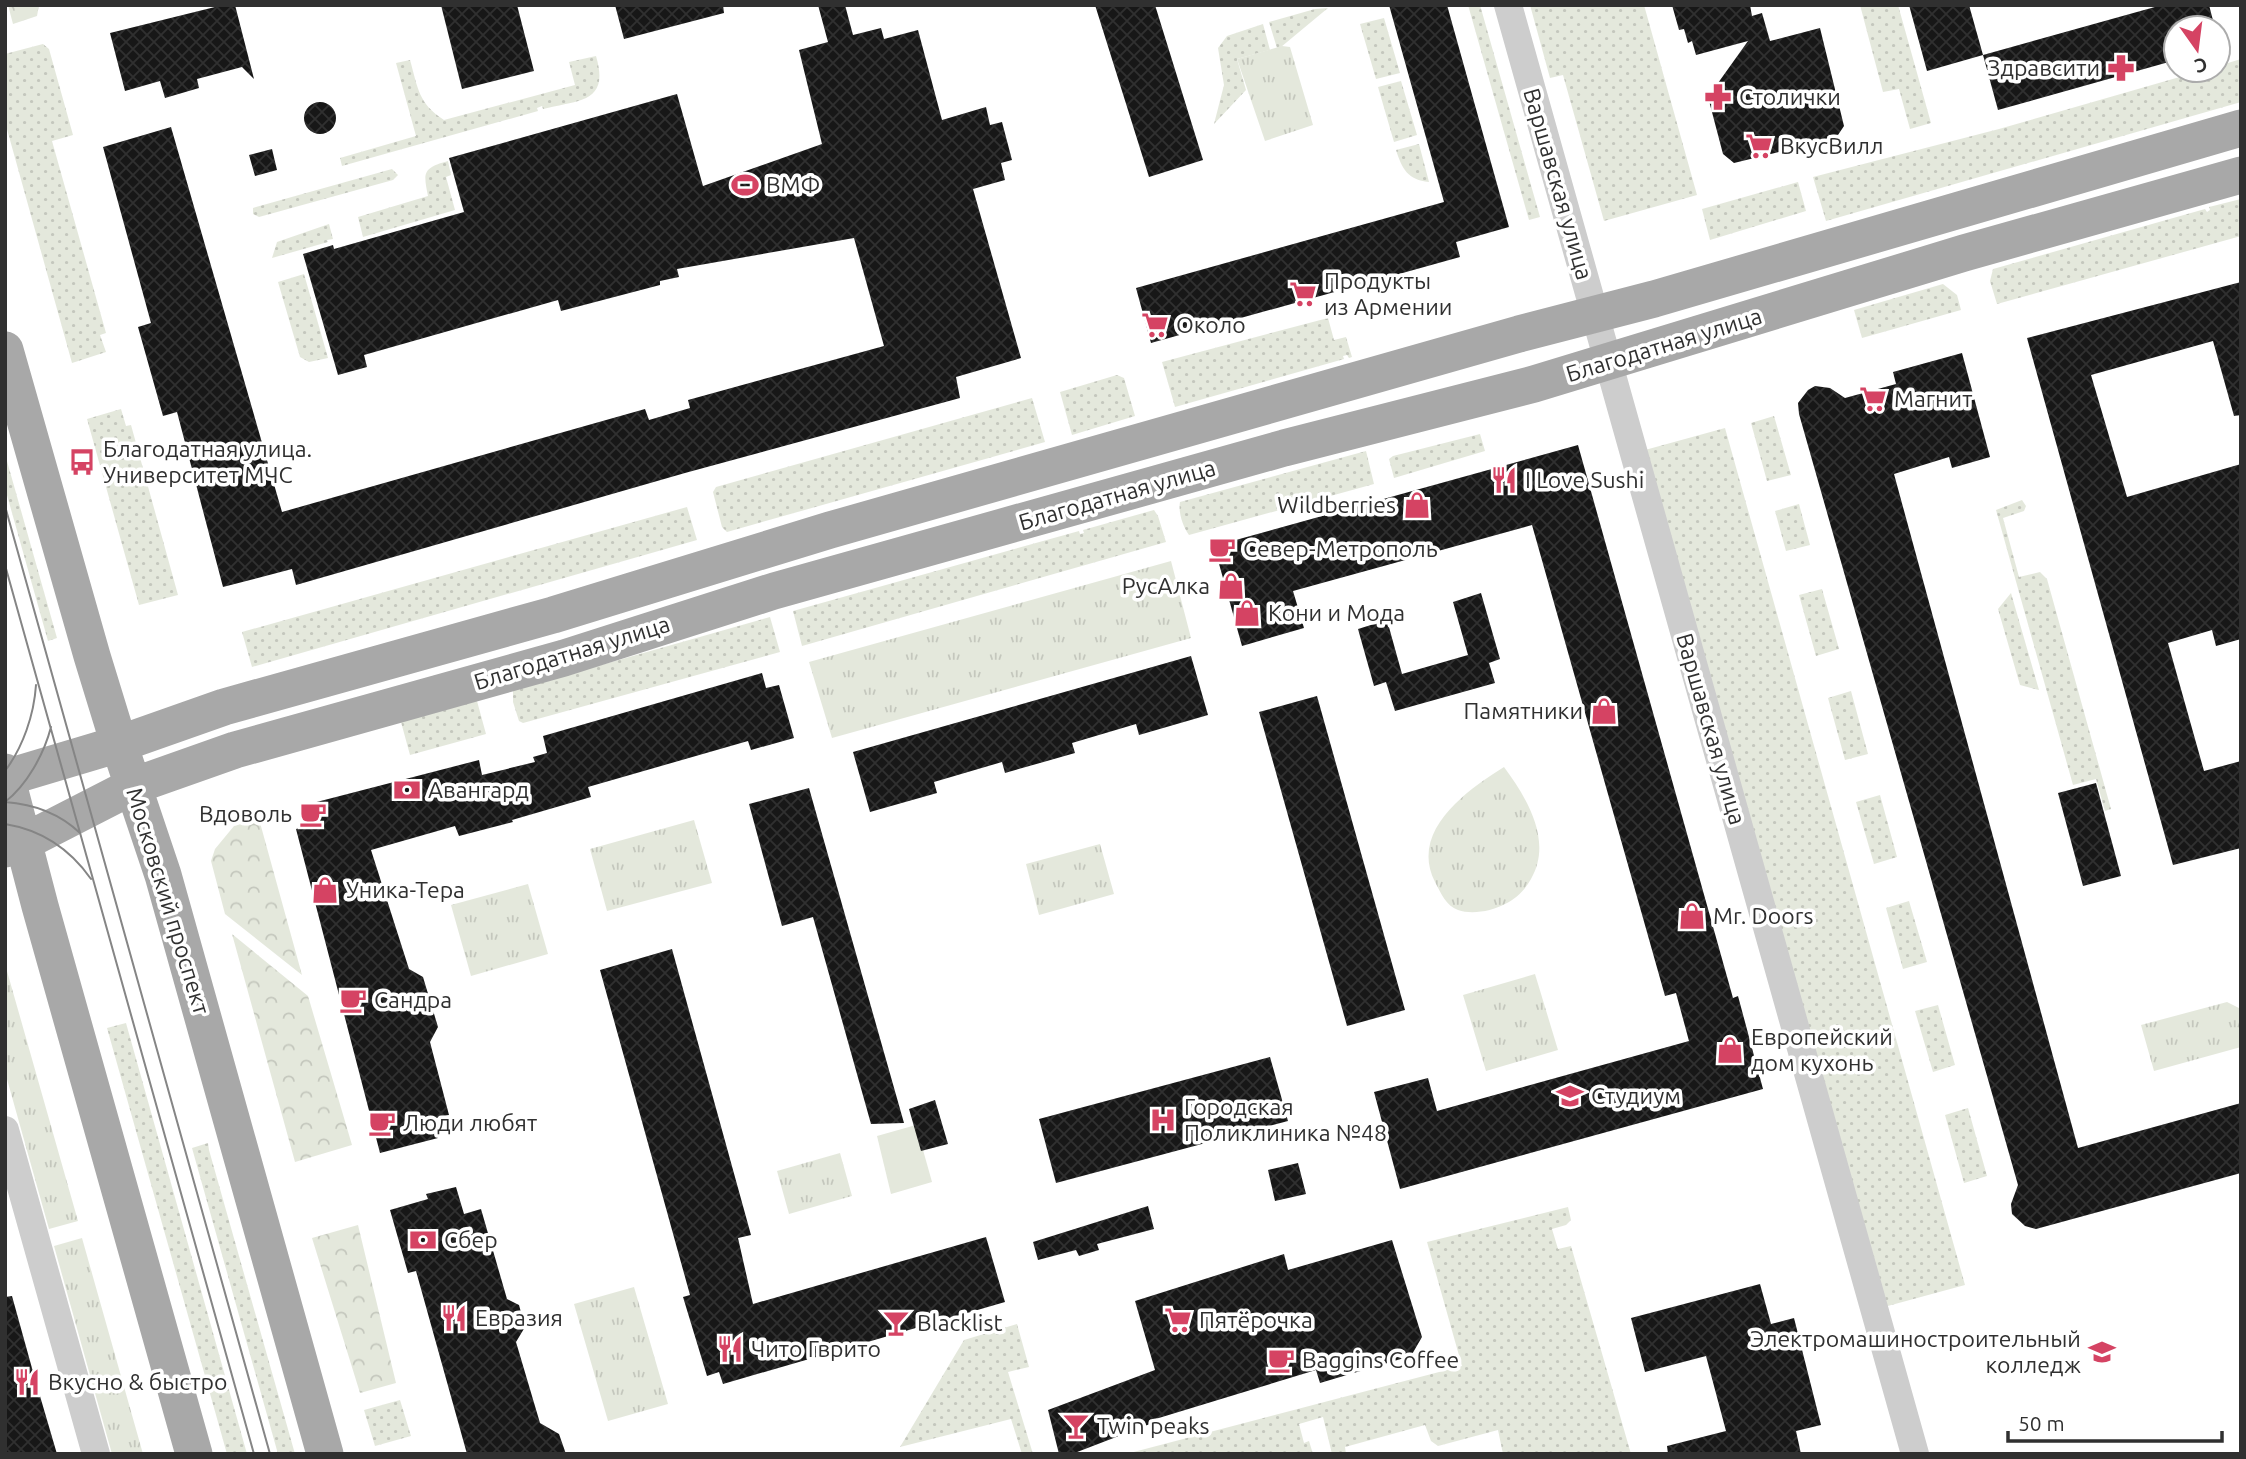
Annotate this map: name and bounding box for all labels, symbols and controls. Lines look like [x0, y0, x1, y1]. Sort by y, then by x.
north arrow [2162, 14, 2232, 84]
pharmacy icon: Здравсити [2106, 53, 2136, 83]
text: С [2193, 53, 2210, 78]
place label: Здравсити [1988, 55, 2100, 80]
pharmacy icon: Столички [1703, 82, 1733, 112]
place label: Столички [1739, 84, 1841, 109]
street label: Варшавская улица [1519, 85, 1598, 282]
supermarket icon: ВкусВилл [1744, 131, 1774, 161]
place label: ВкусВилл [1780, 133, 1883, 158]
sports icon: ВМФ [730, 170, 760, 200]
place label: ВМФ [766, 172, 820, 197]
place label: Продукты из Армении [1324, 268, 1452, 319]
supermarket icon: Продукты из Армении [1288, 279, 1318, 309]
street label: Благодатная улица [1563, 303, 1765, 386]
supermarket icon: Около [1140, 310, 1170, 340]
place label: Около [1176, 312, 1246, 337]
supermarket icon: Магнит [1858, 384, 1888, 414]
place label: Магнит [1894, 386, 1972, 411]
place label: Благодатная улица. Университет МЧС [103, 436, 312, 487]
bus stop icon: Благодатная улица. Университет МЧС [67, 447, 97, 477]
street label: Благодатная улица [1016, 454, 1218, 535]
restaurant icon: I Love Sushi [1489, 465, 1519, 495]
place label: I Love Sushi [1525, 467, 1644, 492]
shop icon: Wildberries [1402, 490, 1432, 520]
place label: Wildberries [1277, 492, 1396, 517]
cafe icon: Север-Метрополь [1207, 534, 1237, 564]
place label: Север-Метрополь [1243, 536, 1438, 561]
shop icon: РусАлка [1216, 571, 1246, 601]
place label: РусАлка [1122, 573, 1210, 598]
shop icon: Кони и Мода [1232, 598, 1262, 628]
place label: Кони и Мода [1268, 600, 1405, 625]
street label: Благодатная улица [471, 611, 673, 694]
street label: Варшавская улица [1672, 630, 1751, 827]
shop icon: Памятники [1589, 696, 1619, 726]
place label: Памятники [1463, 698, 1583, 723]
bank icon: Авангард [392, 775, 422, 805]
place label: Авангард [428, 777, 529, 802]
street label: Московский проспект [122, 785, 215, 1017]
cafe icon: Вдоволь [298, 799, 328, 829]
place label: Вдоволь [199, 801, 292, 826]
shop icon: Уника-Тера [310, 875, 340, 905]
place label: Уника-Тера [346, 877, 465, 902]
shop icon: Mr. Doors [1677, 901, 1707, 931]
place label: Mr. Doors [1713, 903, 1813, 928]
cafe icon: Сандра [338, 985, 368, 1015]
place label: Сандра [374, 987, 452, 1012]
place label: Европейский дом кухонь [1751, 1024, 1893, 1075]
shop icon: Европейский дом кухонь [1715, 1035, 1745, 1065]
school or university icon: Студиум [1555, 1081, 1585, 1111]
place label: Студиум [1591, 1083, 1681, 1108]
place label: Городская Поликлиника №48 [1184, 1094, 1387, 1145]
hospital icon: Городская Поликлиника №48 [1148, 1105, 1178, 1135]
cafe icon: Люди любят [367, 1108, 397, 1138]
place label: Люди любят [403, 1110, 537, 1135]
bank icon: Сбер [408, 1225, 438, 1255]
place label: Сбер [444, 1227, 498, 1252]
restaurant icon: Евразия [439, 1303, 469, 1333]
place label: Евразия [475, 1305, 563, 1330]
supermarket icon: Пятёрочка [1163, 1305, 1193, 1335]
place label: Пятёрочка [1199, 1307, 1313, 1332]
bar icon: Blacklist [881, 1308, 911, 1338]
place label: Blacklist [917, 1310, 1002, 1335]
place label: Электромашиностроительный колледж [1750, 1326, 2081, 1377]
restaurant icon: Чито Гврито [715, 1334, 745, 1364]
place label: Чито Гврито [751, 1336, 881, 1361]
school or university icon: Электромашиностроительный колледж [2087, 1337, 2117, 1367]
cafe icon: Baggins Coffee [1266, 1345, 1296, 1375]
place label: Baggins Coffee [1302, 1347, 1459, 1372]
restaurant icon: Вкусно & быстро [12, 1367, 42, 1397]
place label: Вкусно & быстро [48, 1369, 227, 1394]
scale bar [2008, 1400, 2222, 1444]
bar icon: Twin peaks [1061, 1411, 1091, 1441]
text: 50 m [2018, 1411, 2065, 1435]
place label: Twin peaks [1097, 1413, 1210, 1438]

